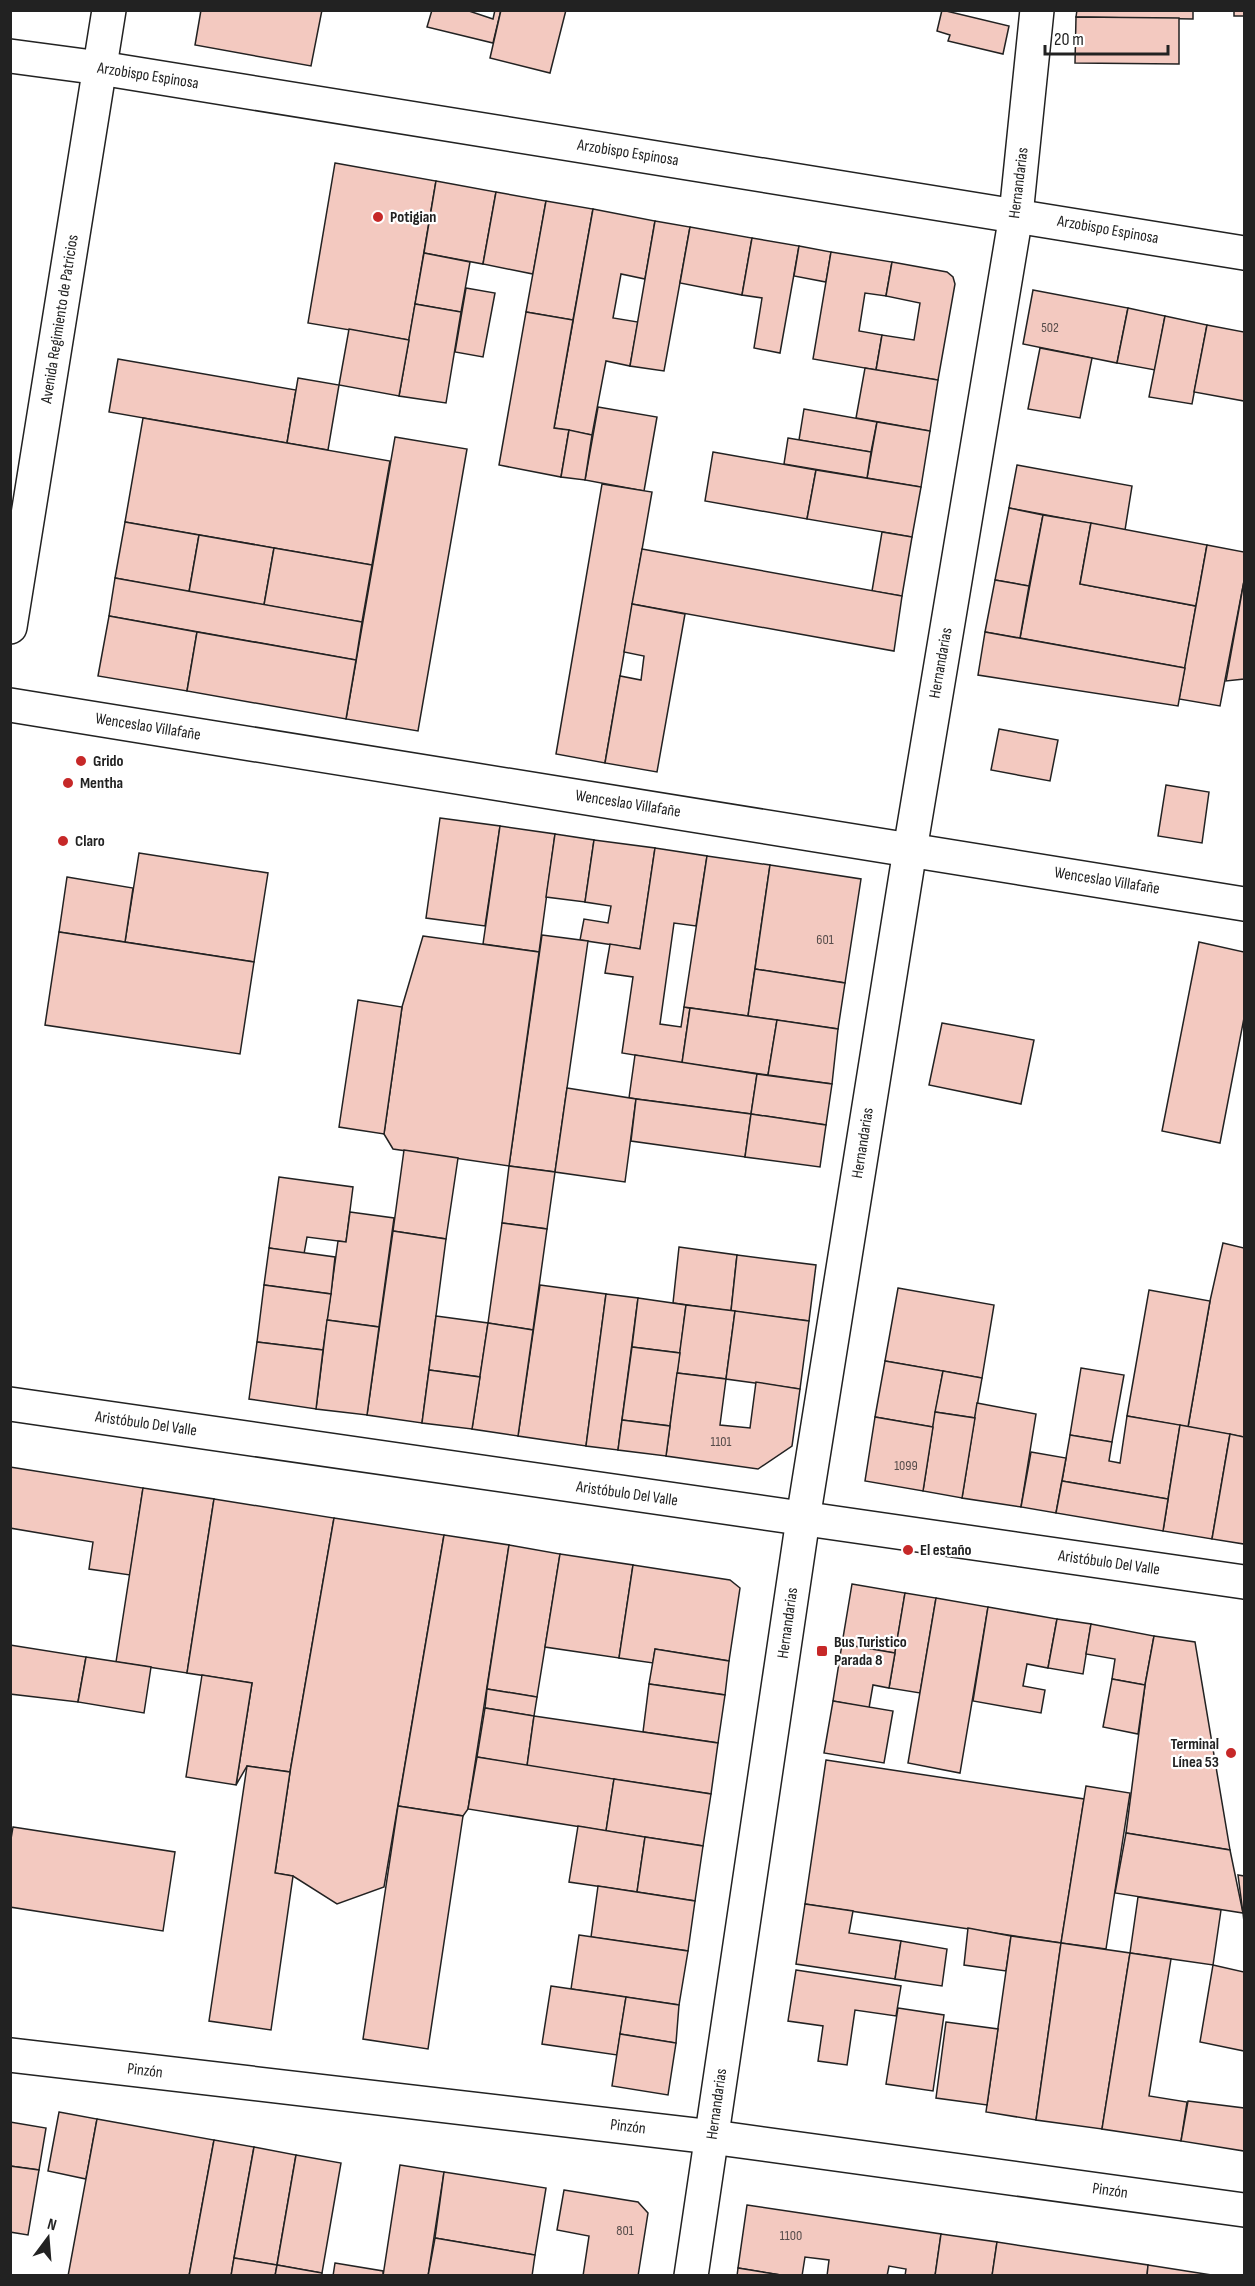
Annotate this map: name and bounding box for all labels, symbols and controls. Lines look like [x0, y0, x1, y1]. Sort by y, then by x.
scale bar [1045, 18, 1168, 56]
text: 20 m [1054, 29, 1084, 50]
street label: Arzobispo Espinosa [95, 58, 200, 93]
street label: Arzobispo Espinosa [575, 135, 680, 170]
street label: Hernandarias [1005, 146, 1033, 220]
place label: Potigian [390, 208, 436, 227]
marker: Potigian [371, 210, 385, 224]
street label: Arzobispo Espinosa [1055, 212, 1160, 248]
street label: Avenida Regimiento de Patricios [37, 233, 83, 406]
house number: 502 [1041, 319, 1059, 336]
street label: Hernandarias [925, 626, 957, 700]
street label: Wenceslao Villafañe [94, 709, 202, 745]
place label: Grido [93, 752, 124, 771]
marker: Grido [74, 754, 88, 768]
place label: Mentha [80, 774, 123, 793]
marker: Mentha [61, 776, 75, 790]
street label: Wenceslao Villafañe [574, 786, 682, 822]
place label: Claro [75, 832, 105, 851]
marker: Claro [56, 834, 70, 848]
street label: Wenceslao Villafañe [1053, 863, 1161, 899]
house number: 601 [816, 931, 834, 948]
street label: Hernandarias [848, 1106, 878, 1180]
street label: Aristóbulo Del Valle [93, 1407, 198, 1441]
house number: 1101 [711, 1433, 732, 1450]
house number: 1099 [894, 1457, 918, 1474]
street label: Aristóbulo Del Valle [574, 1477, 679, 1511]
place label: El estaño [920, 1541, 972, 1560]
marker: El estaño [901, 1543, 915, 1557]
street label: Aristóbulo Del Valle [1056, 1546, 1161, 1580]
street label: Hernandarias [774, 1586, 802, 1660]
place label: Bus Turistico Parada 8 [834, 1633, 907, 1670]
marker: Bus Turistico Parada 8 [815, 1644, 829, 1658]
place label: Terminal Línea 53 [1170, 1735, 1219, 1772]
marker: Terminal Línea 53 [1224, 1746, 1238, 1760]
street label: Pinzón [126, 2059, 164, 2083]
street label: Hernandarias [703, 2067, 731, 2141]
street label: Pinzón [609, 2115, 647, 2139]
street label: Pinzón [1091, 2179, 1129, 2203]
north arrow [18, 2208, 78, 2268]
text: N [45, 2215, 58, 2235]
house number: 801 [616, 2222, 634, 2239]
house number: 1100 [780, 2227, 802, 2244]

